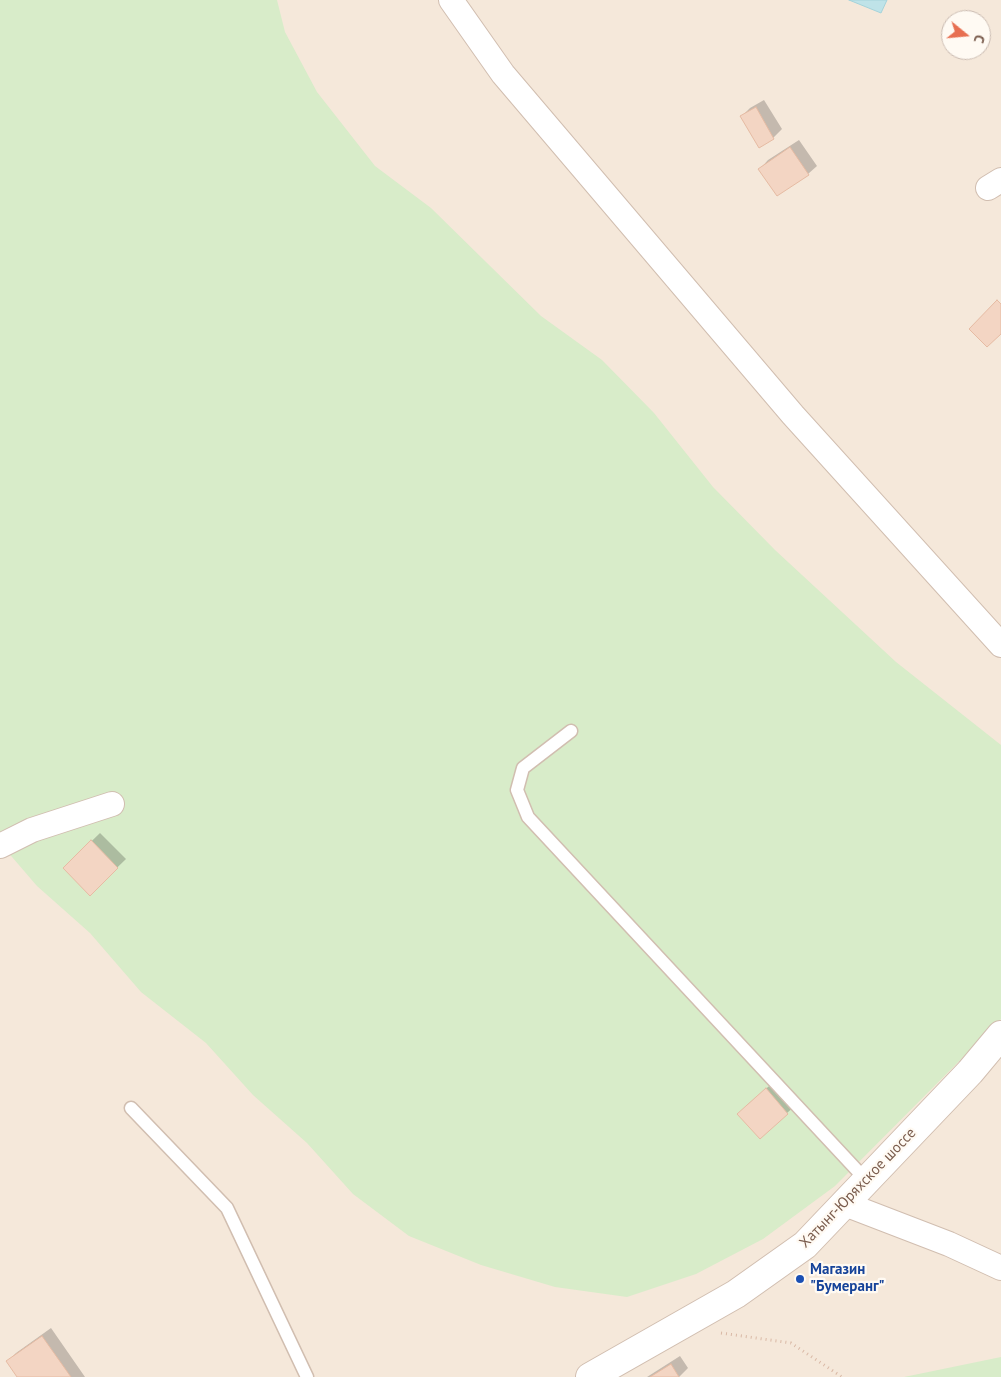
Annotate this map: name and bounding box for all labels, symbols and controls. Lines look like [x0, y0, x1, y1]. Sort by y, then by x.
north arrow [941, 10, 991, 60]
text: С [970, 33, 989, 45]
street label: Хатынг-Юряхское шоссе [796, 1124, 920, 1252]
place label: Магазин "Бумеранг" [810, 1261, 885, 1296]
marker: Магазин "Бумеранг" [794, 1273, 806, 1285]

